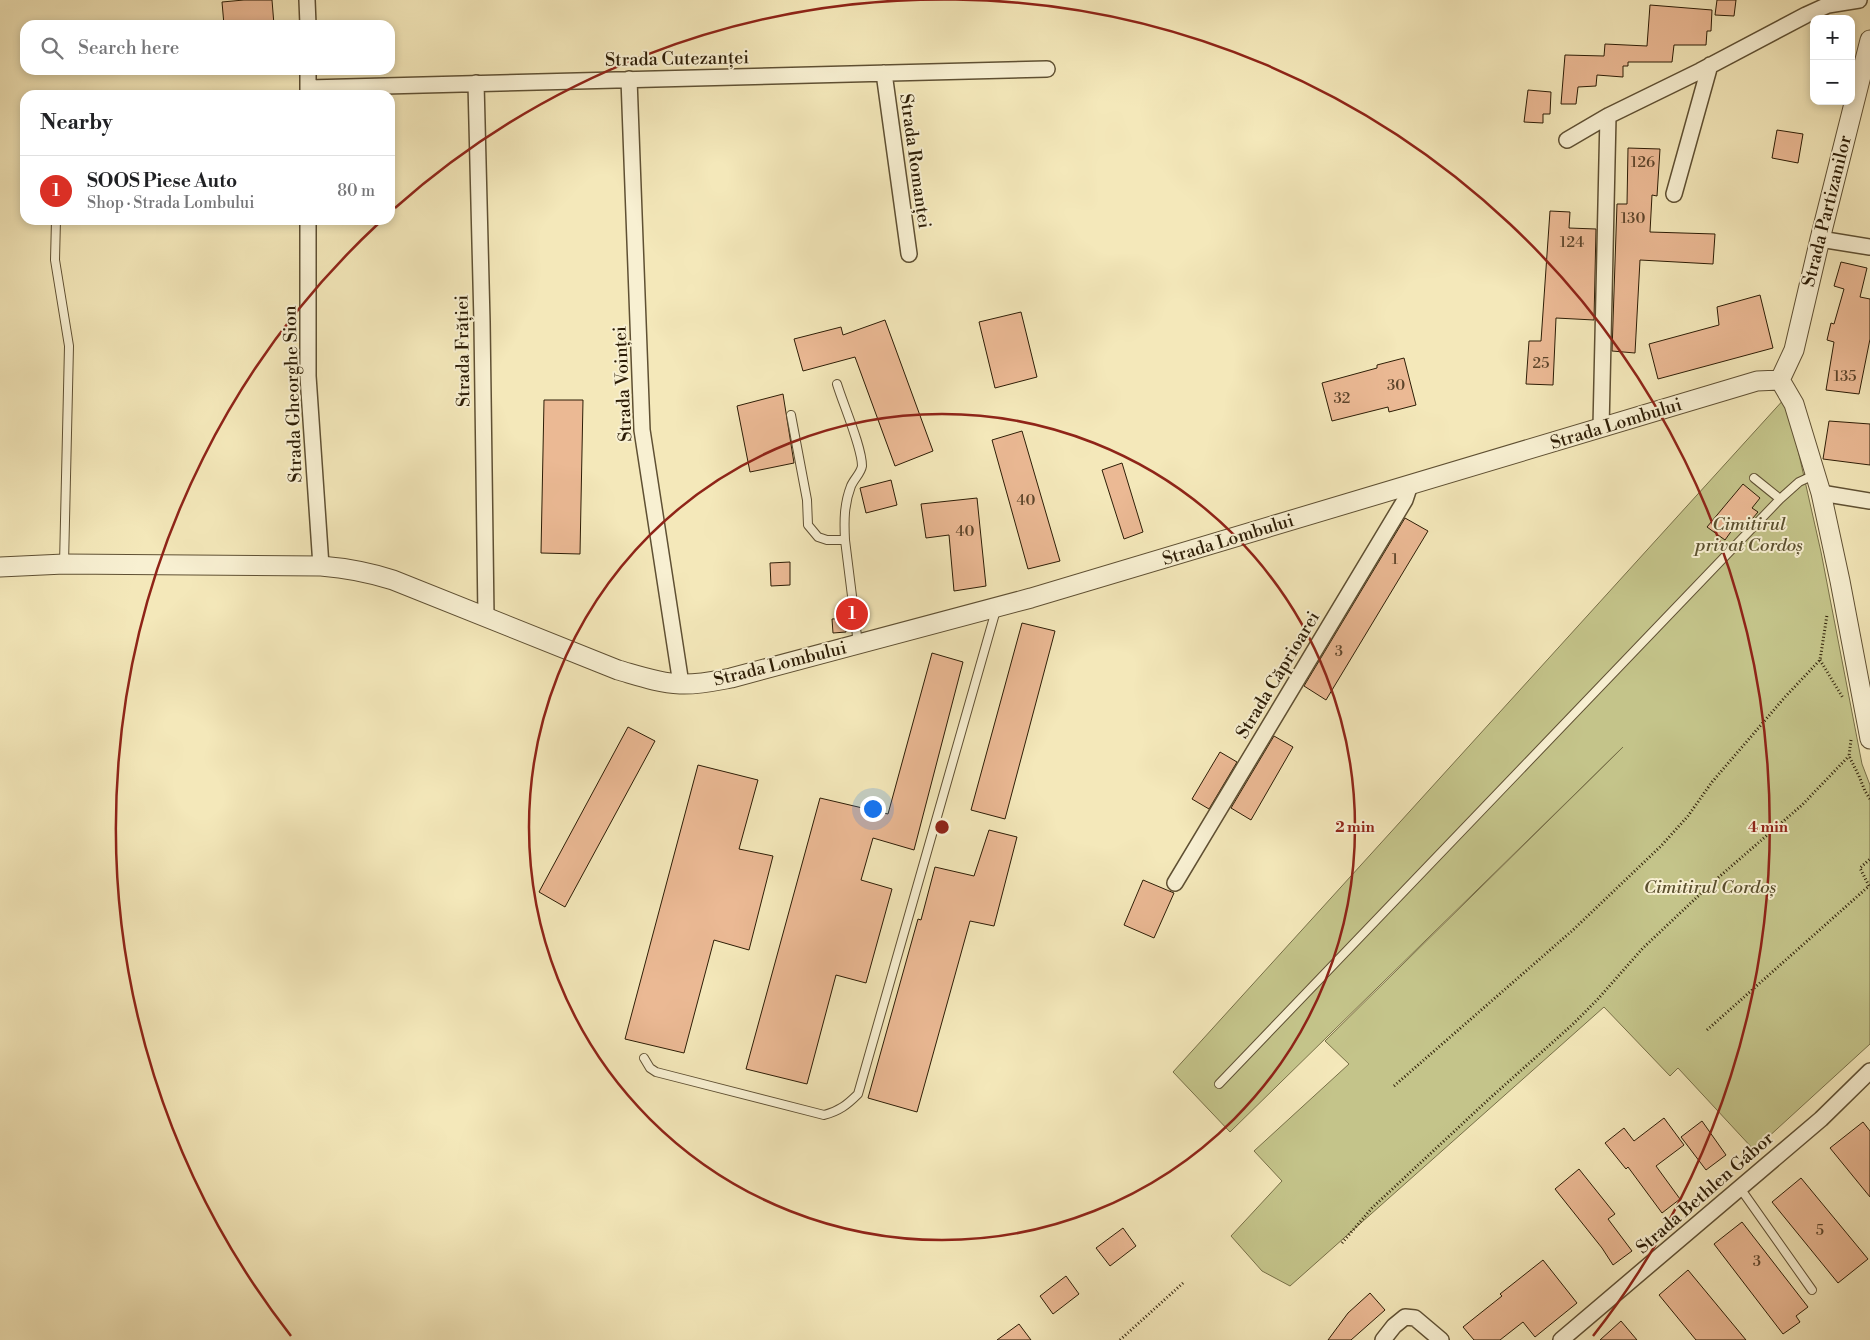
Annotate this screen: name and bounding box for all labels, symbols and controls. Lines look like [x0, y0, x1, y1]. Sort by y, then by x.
map controls [1810, 15, 1855, 105]
button: + [1810, 15, 1855, 60]
search box [20, 20, 395, 75]
icon: search [38, 34, 66, 62]
text: Search here [78, 36, 179, 60]
street label: Strada Cutezanței [605, 46, 749, 72]
button: − [1810, 60, 1855, 105]
street label: Strada Romanței [894, 92, 936, 230]
text: Nearby [40, 110, 113, 136]
street label: Strada Partizanilor [1797, 133, 1857, 289]
house number: 126 [1631, 153, 1655, 172]
text: SOOS Piese Auto [87, 169, 237, 193]
text: 1 [52, 181, 60, 201]
text: 80 m [337, 181, 375, 201]
text: Shop · Strada Lombului [87, 193, 254, 213]
house number: 130 [1621, 209, 1645, 228]
house number: 124 [1560, 233, 1584, 252]
street label: Strada Frăției [451, 295, 475, 407]
street label: Strada Gheorghe Sion [278, 305, 308, 483]
street label: Strada Voinței [608, 325, 638, 442]
house number: 25 [1533, 354, 1549, 373]
house number: 135 [1833, 367, 1857, 386]
house number: 30 [1387, 376, 1405, 395]
house number: 32 [1334, 389, 1350, 408]
street label: Strada Lombului [1547, 393, 1685, 455]
house number: 40 [1017, 491, 1035, 510]
street label: Strada Lombului [1159, 509, 1297, 571]
park label: Cimitirul privat Cordoș [1692, 513, 1803, 557]
house number: 40 [956, 522, 974, 541]
house number: 1 [1392, 550, 1399, 569]
pin: 1 [836, 595, 868, 633]
street label: Strada Căprioarei [1231, 607, 1325, 743]
street label: Strada Lombului [711, 636, 849, 692]
house number: 3 [1335, 642, 1343, 661]
your location [860, 796, 886, 822]
centre of rings [933, 818, 951, 836]
text: 2 min [1335, 818, 1375, 837]
text: 4 min [1748, 818, 1789, 837]
park label: Cimitirul Cordoș [1644, 876, 1777, 899]
street label: Strada Bethlen Gábor [1631, 1127, 1779, 1259]
house number: 5 [1816, 1221, 1824, 1240]
house number: 3 [1753, 1252, 1761, 1271]

